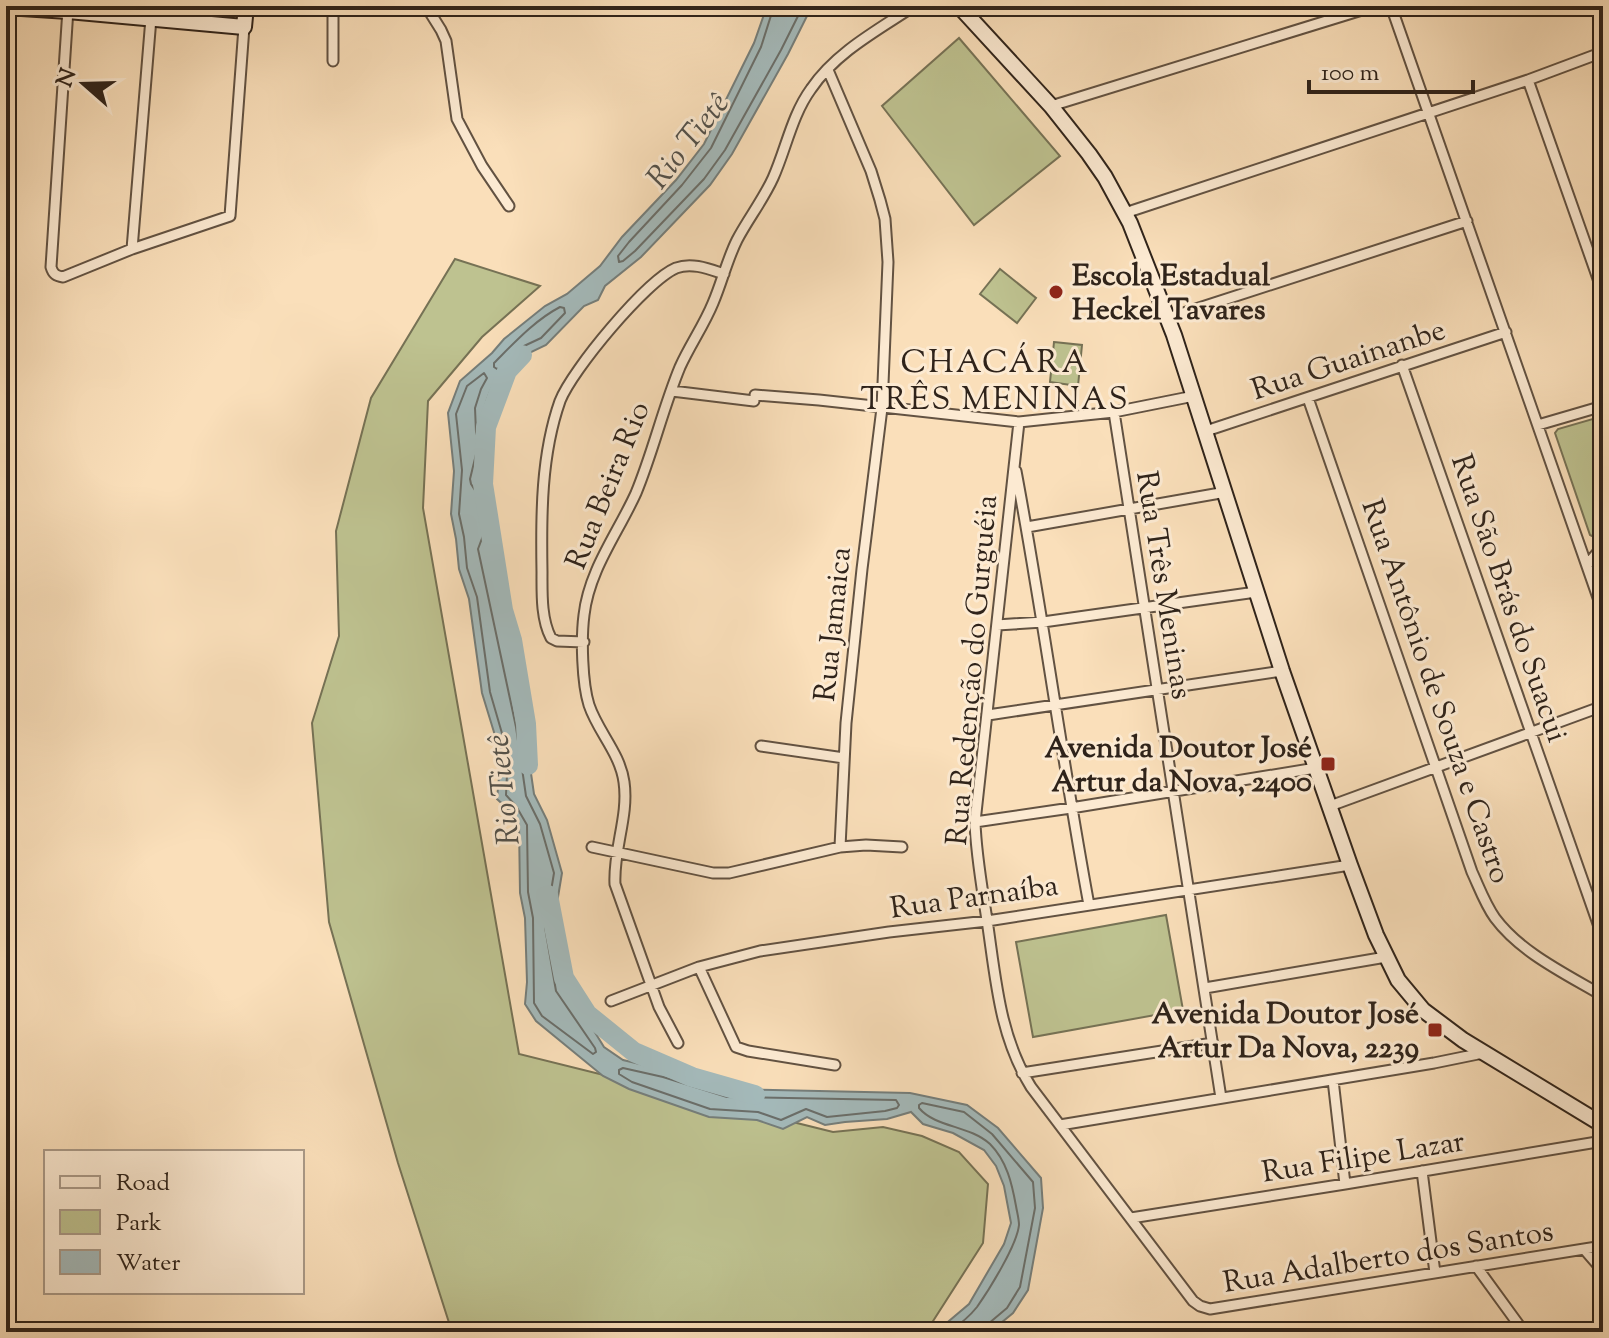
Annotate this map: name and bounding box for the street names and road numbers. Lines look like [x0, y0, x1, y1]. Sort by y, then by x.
street label: Rua Guainanbe [1246, 310, 1451, 413]
street label: Rua Beira Rio [556, 396, 662, 576]
street label: Rua São Brás do Suacui [1438, 449, 1577, 748]
street label: Rua Três Meninas [1123, 468, 1202, 703]
street label: Rua Redenção do Gurguéia [937, 493, 1010, 847]
street label: Rua Antônio de Souza e Castro [1349, 494, 1521, 890]
street label: Rua Jamaica [805, 545, 864, 704]
street label: Rua Parnaíba [887, 865, 1061, 932]
street label: Rua Filipe Lazar [1259, 1121, 1468, 1196]
street label: Rua Adalberto dos Santos [1220, 1211, 1557, 1306]

